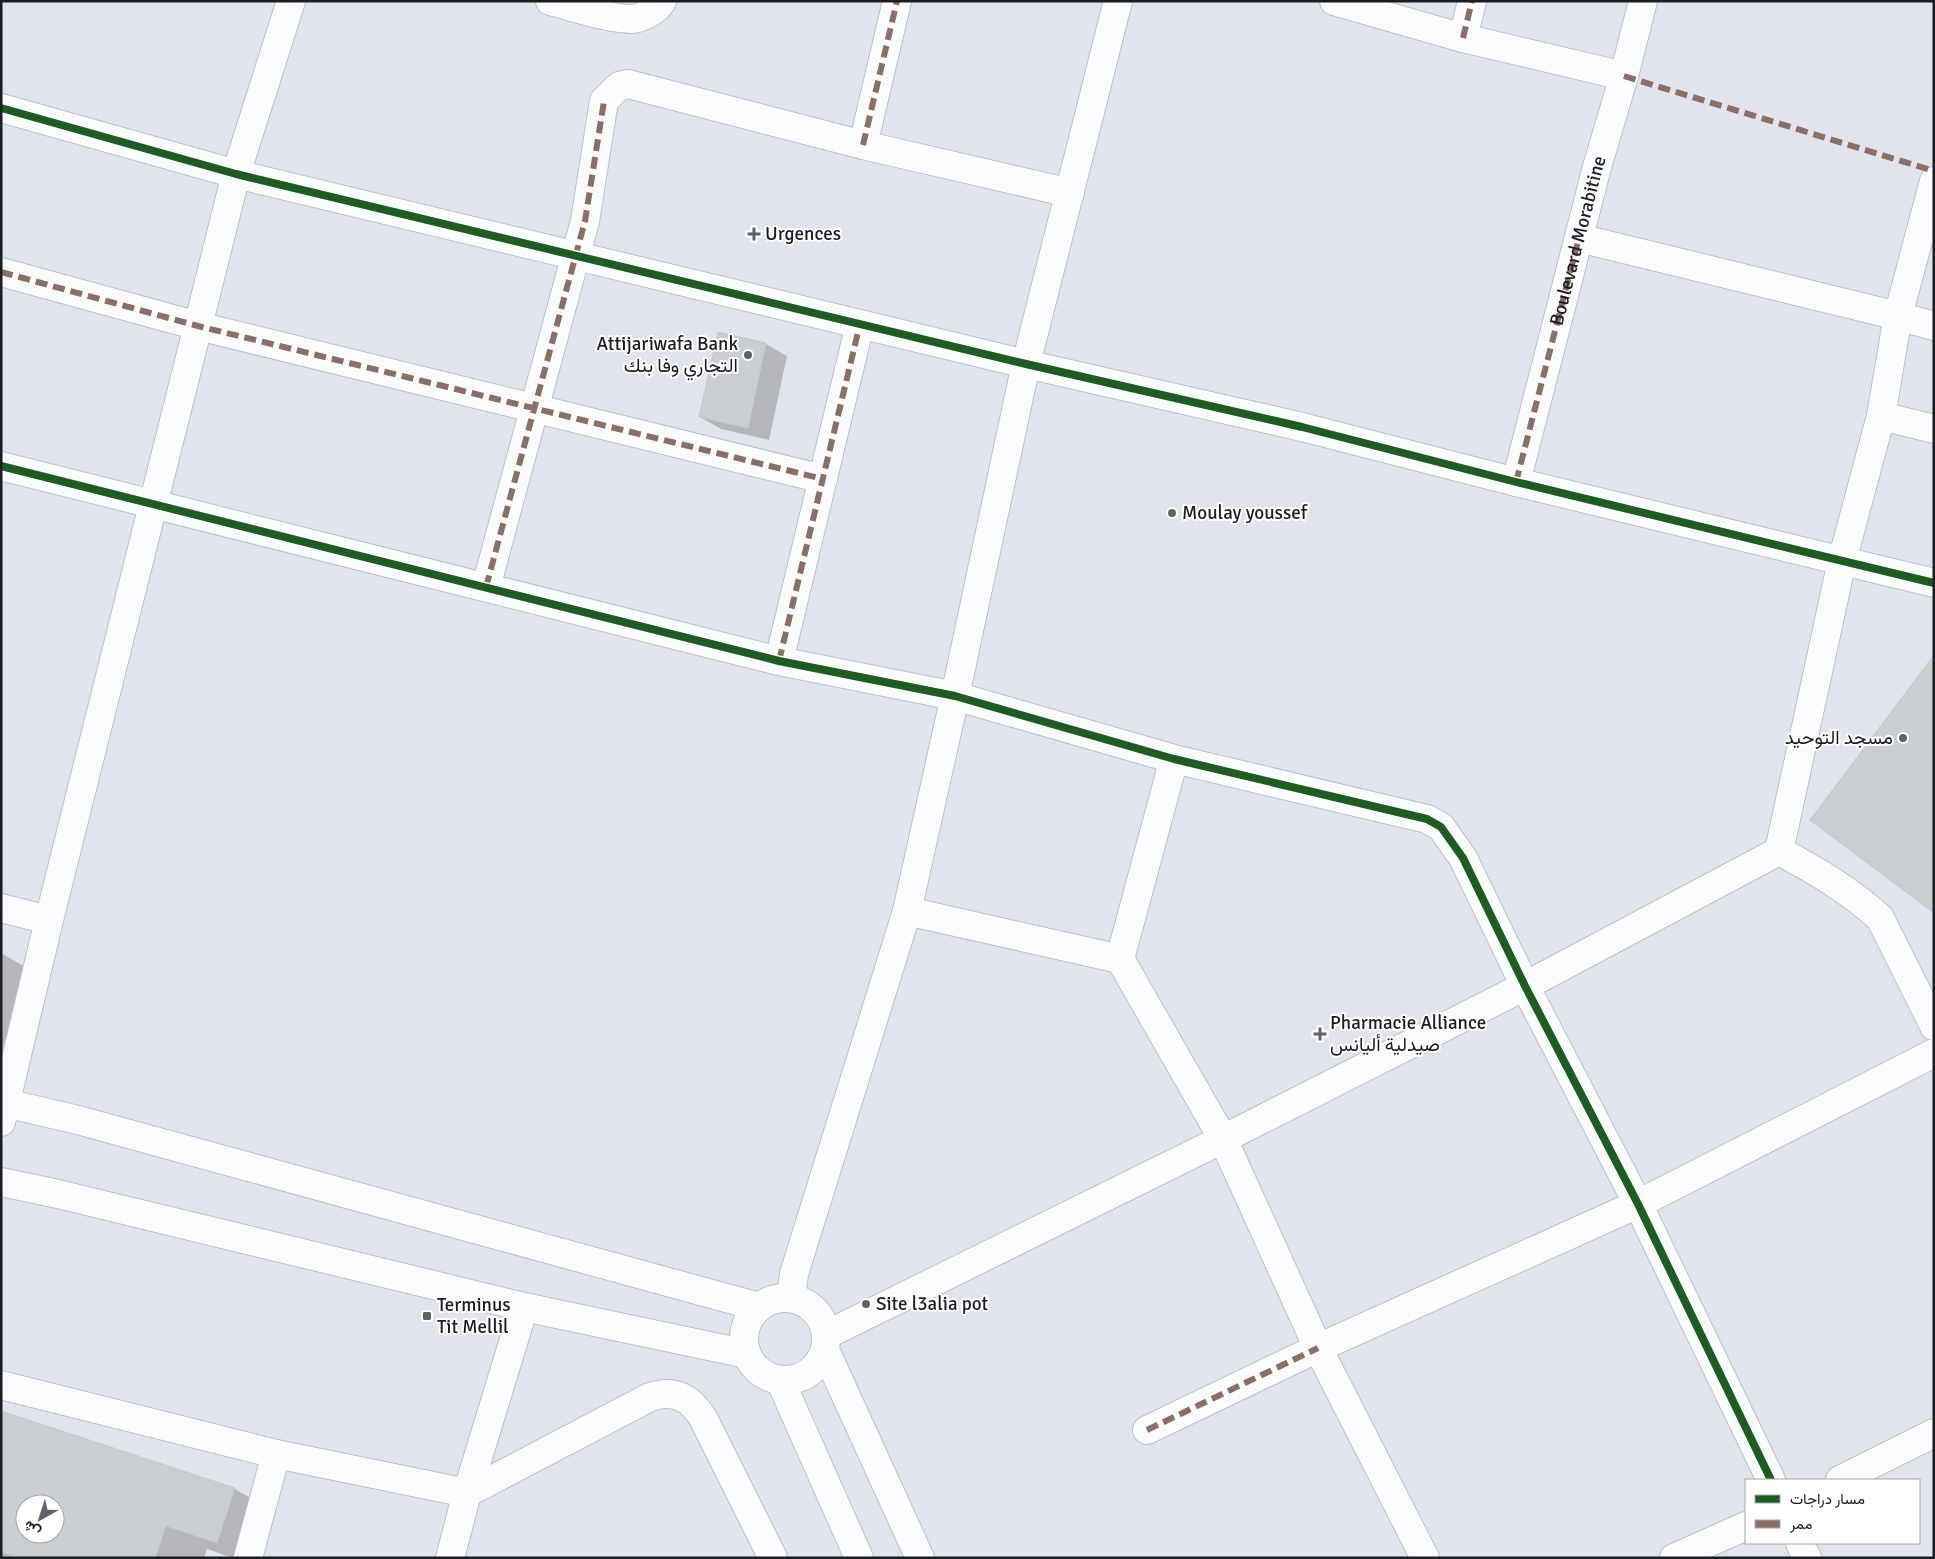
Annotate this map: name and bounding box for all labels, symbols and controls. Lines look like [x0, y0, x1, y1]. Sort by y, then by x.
street label: Boulevard Morabitine [1545, 153, 1612, 328]
place label: Urgences [765, 222, 841, 246]
marker: Urgences [747, 227, 761, 241]
place label: Attijariwafa Bank التجاري وفا بنك [597, 332, 738, 381]
marker: Attijariwafa Bank التجاري وفا بنك [742, 349, 754, 361]
place label: Moulay youssef [1182, 501, 1309, 525]
marker: Moulay youssef [1166, 507, 1178, 519]
place label: مسجد التوحيد [1785, 726, 1893, 750]
marker: مسجد التوحيد [1897, 732, 1909, 744]
place label: Pharmacie Alliance صيدلية أليانس [1330, 1011, 1486, 1057]
marker: Pharmacie Alliance صيدلية أليانس [1314, 1028, 1326, 1040]
place label: Site l3alia pot [876, 1292, 988, 1316]
place label: Terminus Tit Mellil [437, 1293, 511, 1339]
marker: Site l3alia pot [860, 1298, 872, 1310]
marker: Terminus Tit Mellil [421, 1310, 433, 1322]
legend [1745, 1479, 1920, 1544]
text: مسار دراجات [1790, 1490, 1865, 1508]
north arrow [15, 1494, 65, 1544]
text: ممر [1789, 1515, 1812, 1533]
text: ش [20, 1517, 44, 1541]

